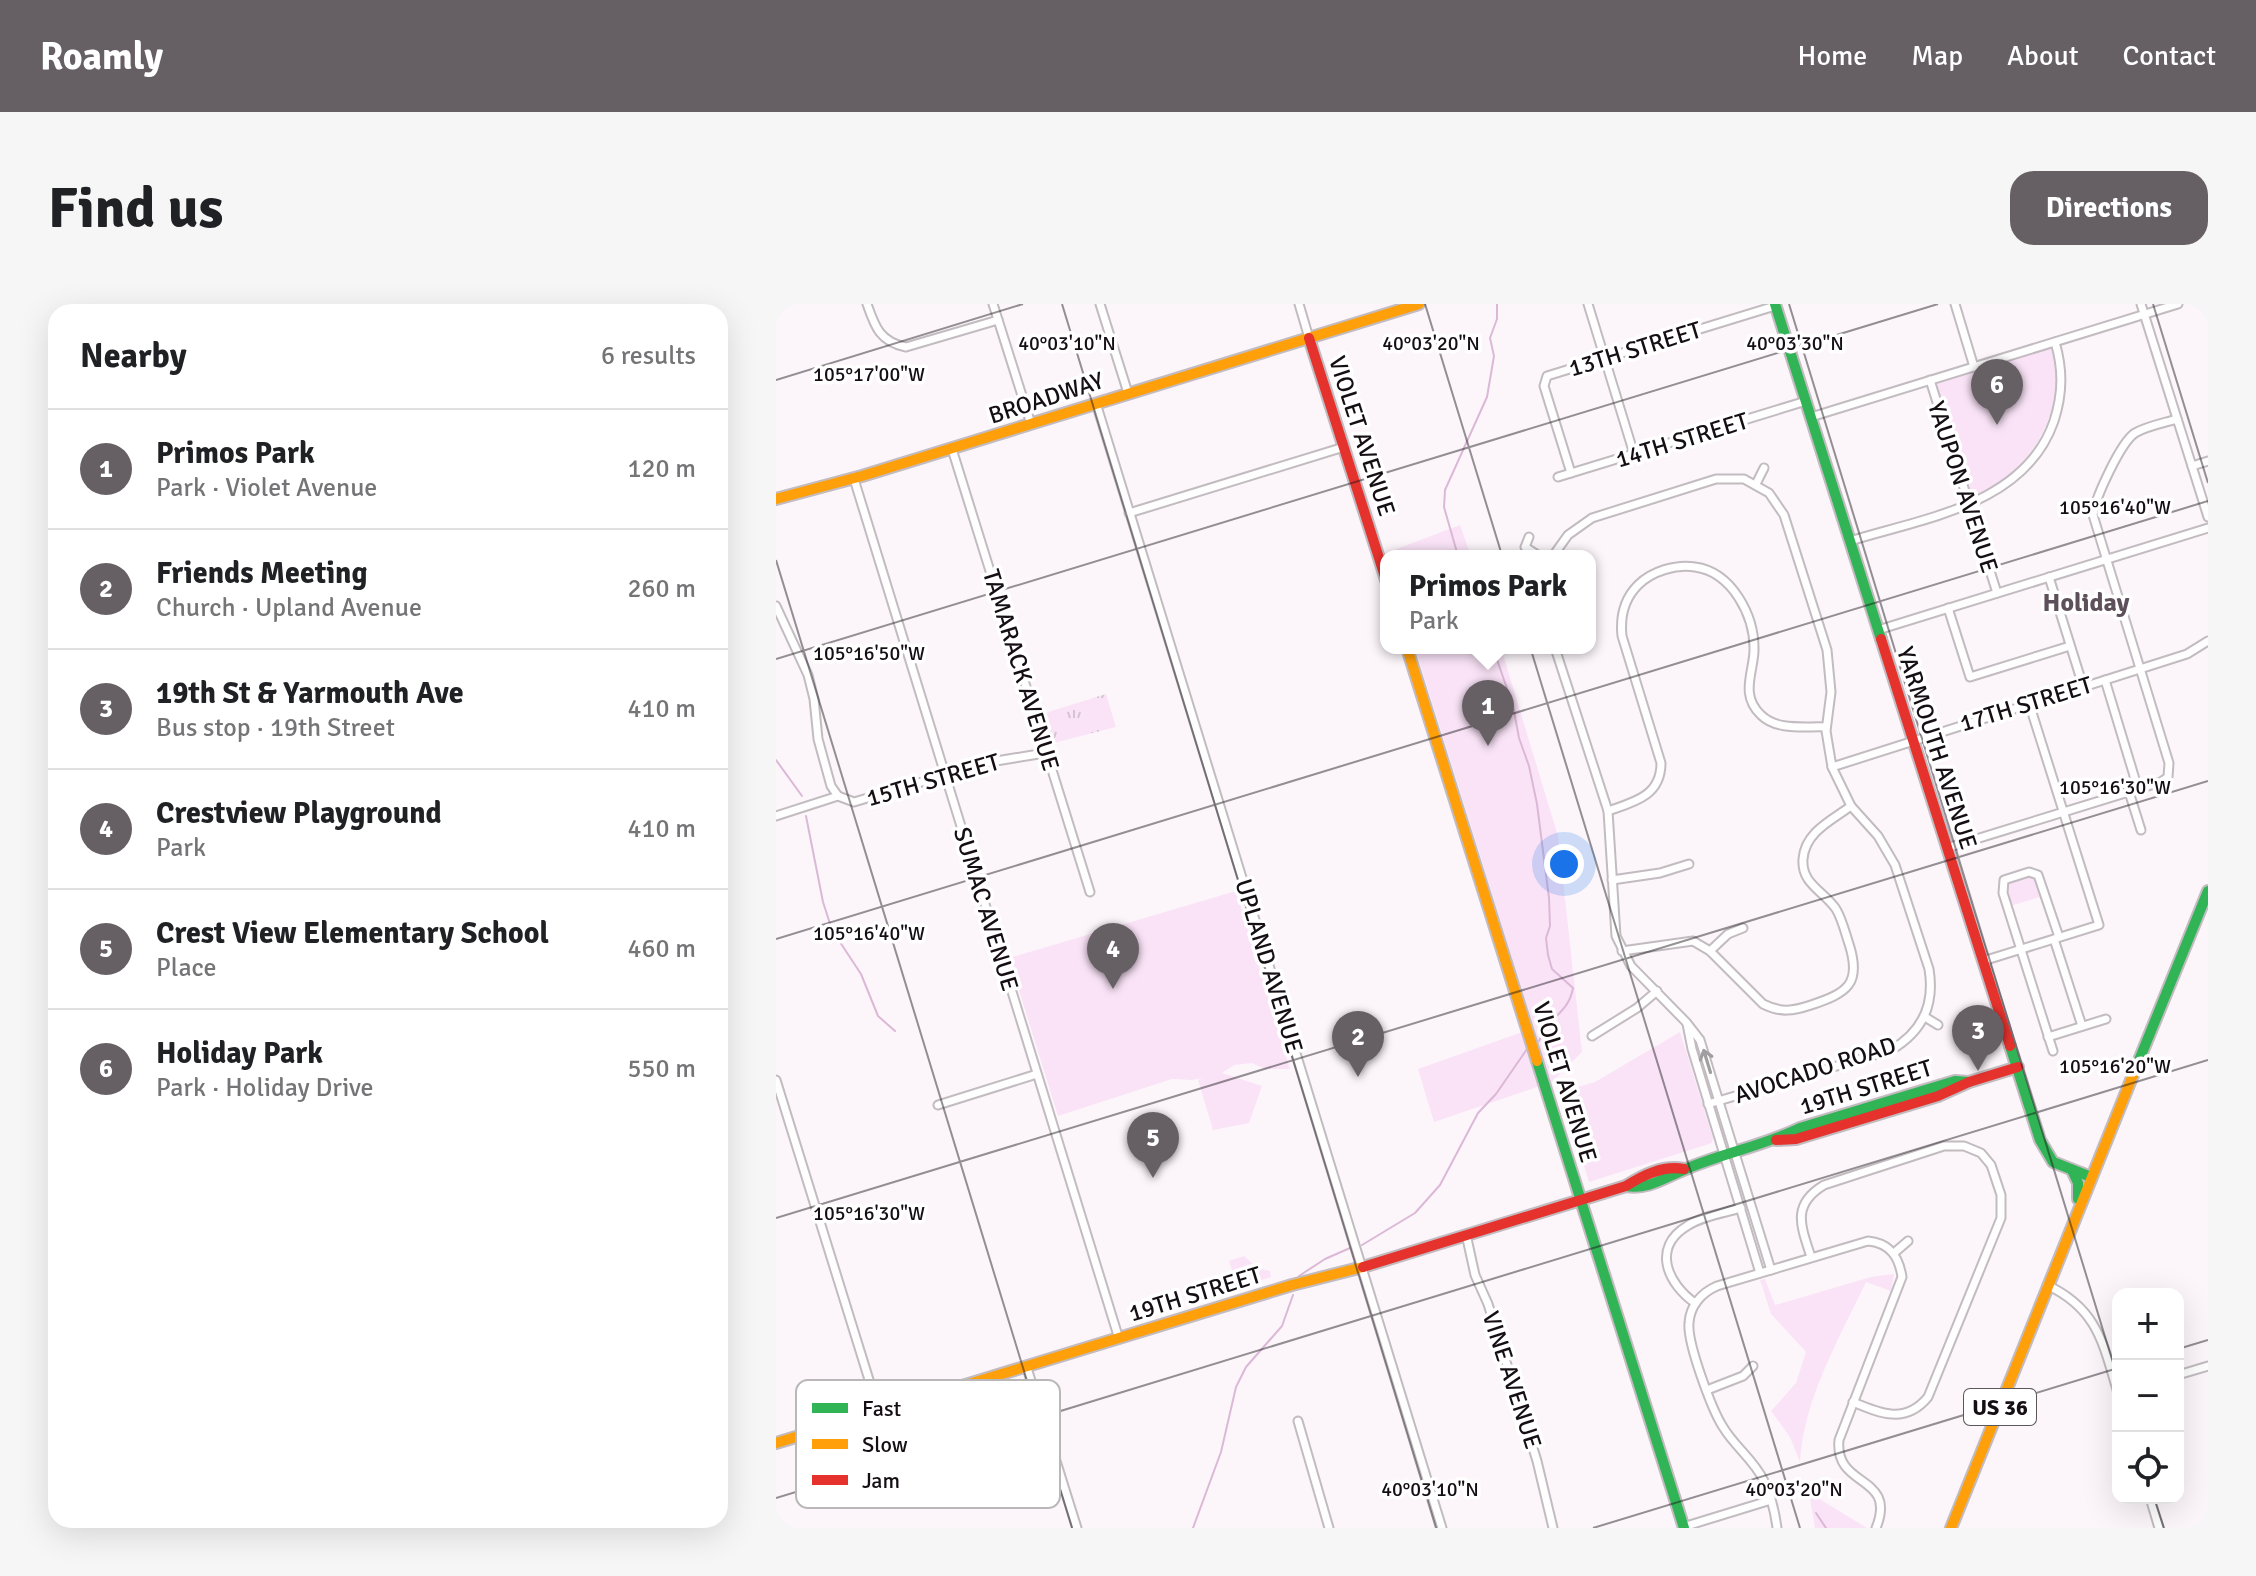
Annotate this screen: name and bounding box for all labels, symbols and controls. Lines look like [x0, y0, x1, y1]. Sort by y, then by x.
text: Roamly [40, 33, 163, 80]
text: Home [1798, 39, 1867, 73]
text: Map [1911, 39, 1963, 73]
text: About [2007, 39, 2079, 73]
text: Contact [2123, 39, 2216, 73]
button: Directions [2010, 171, 2208, 245]
text: Find us [48, 174, 223, 243]
street label: 13TH STREET [1565, 315, 1705, 383]
text: 40°03'10"N [1018, 331, 1116, 356]
text: 40°03'20"N [1382, 331, 1480, 356]
text: 40°03'30"N [1746, 331, 1844, 356]
text: Nearby [80, 335, 187, 377]
text: 6 results [601, 340, 696, 372]
street label: VIOLET AVENUE [1322, 352, 1402, 520]
pin: 6 [1971, 359, 2023, 425]
text: 105°17'00"W [813, 362, 925, 387]
street label: BROADWAY [985, 365, 1107, 431]
street label: YAUPON AVENUE [1921, 397, 2005, 577]
street label: 14TH STREET [1612, 406, 1752, 474]
text: Primos Park [156, 435, 315, 472]
text: 1 [99, 453, 113, 485]
text: 120 m [627, 453, 696, 485]
text: Park · Violet Avenue [156, 472, 377, 504]
text: 105°16'40"W [2059, 495, 2171, 520]
popup [1380, 550, 1596, 654]
text: Friends Meeting [156, 555, 368, 592]
street label: TAMARACK AVENUE [976, 566, 1066, 774]
text: Primos Park [1409, 568, 1567, 605]
text: 2 [99, 573, 113, 605]
text: 260 m [627, 573, 696, 605]
district label: Holiday [2043, 587, 2130, 619]
text: Church · Upland Avenue [156, 592, 422, 624]
text: Park [1409, 605, 1459, 637]
text: 105°16'50"W [813, 641, 925, 666]
street label: YARMOUTH AVENUE [1890, 643, 1984, 853]
street label: 17TH STREET [1956, 670, 2096, 738]
text: 19th St & Yarmouth Ave [156, 675, 464, 712]
pin: 1 [1462, 680, 1514, 746]
text: 3 [99, 693, 113, 725]
text: 410 m [627, 693, 696, 725]
text: Bus stop · 19th Street [156, 712, 395, 744]
street label: 15TH STREET [863, 747, 1003, 813]
text: 105°16'30"W [2059, 775, 2171, 800]
text: Crestview Playground [156, 795, 442, 832]
text: 4 [99, 813, 113, 845]
text: 410 m [627, 813, 696, 845]
street label: SUMAC AVENUE [947, 824, 1025, 994]
text: Park [156, 832, 206, 864]
your location [1544, 844, 1584, 884]
street label: UPLAND AVENUE [1228, 875, 1310, 1057]
text: Crest View Elementary School [156, 915, 549, 952]
text: 105°16'40"W [813, 921, 925, 946]
pin: 4 [1087, 923, 1139, 989]
text: 5 [99, 933, 113, 965]
text: 460 m [627, 933, 696, 965]
text: Place [156, 952, 217, 984]
street label: VIOLET AVENUE [1526, 998, 1604, 1166]
pin: 3 [1952, 1005, 2004, 1071]
pin: 2 [1332, 1011, 1384, 1077]
street label: AVOCADO ROAD [1730, 1030, 1900, 1110]
text: Holiday Park [156, 1035, 323, 1072]
one-way arrow [1699, 1049, 1714, 1074]
text: 6 [99, 1053, 113, 1085]
text: 550 m [627, 1053, 696, 1085]
street label: 19TH STREET [1796, 1053, 1936, 1121]
text: 105°16'20"W [2059, 1054, 2171, 1079]
text: Park · Holiday Drive [156, 1072, 374, 1104]
pin: 5 [1127, 1112, 1179, 1178]
text: 105°16'30"W [813, 1201, 925, 1226]
street label: 19TH STREET [1125, 1260, 1265, 1328]
map controls [2112, 1288, 2184, 1504]
button: + [2112, 1288, 2184, 1360]
street label: VINE AVENUE [1476, 1307, 1548, 1453]
button: − [2112, 1360, 2184, 1432]
legend [796, 1380, 1060, 1508]
road number: US 36 [1964, 1389, 2036, 1425]
text: Fast [862, 1395, 902, 1422]
text: Slow [862, 1431, 908, 1458]
button: locate [2112, 1432, 2184, 1504]
text: Jam [862, 1467, 900, 1494]
text: 40°03'10"N [1381, 1477, 1479, 1502]
text: 40°03'20"N [1745, 1477, 1843, 1502]

